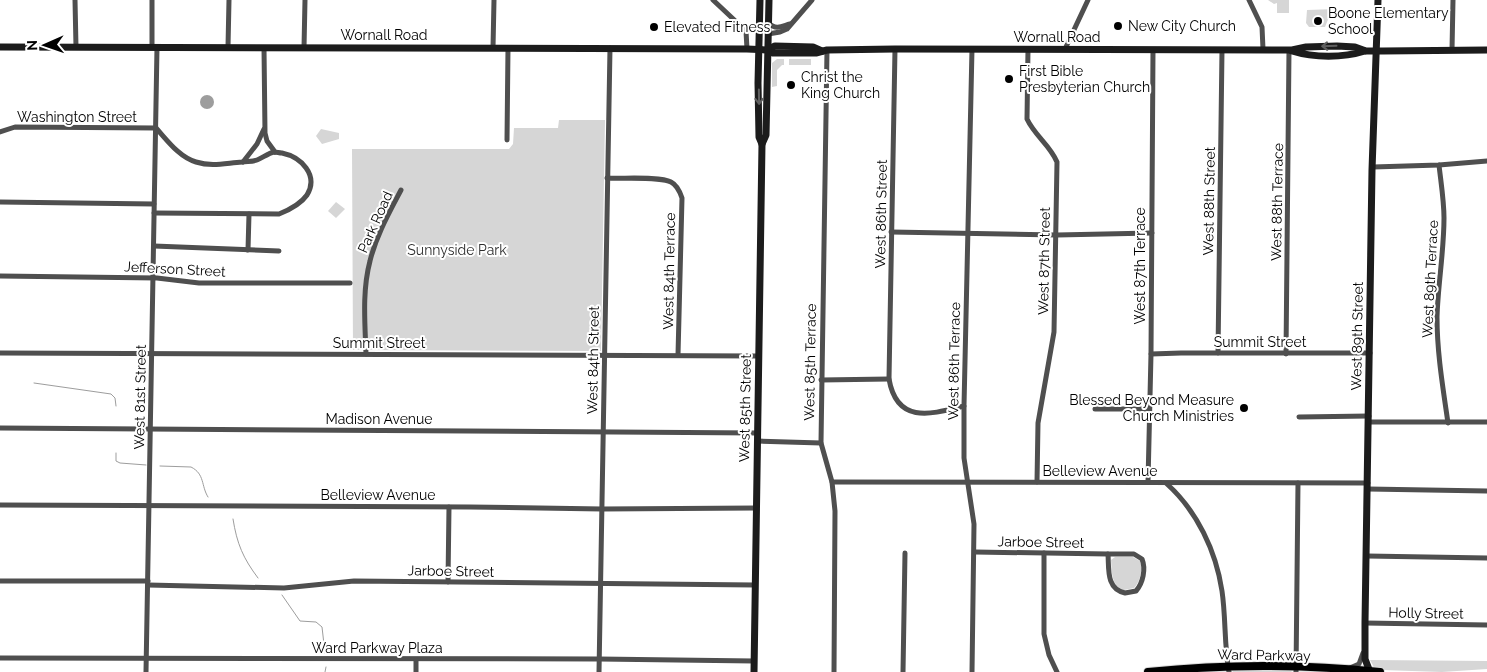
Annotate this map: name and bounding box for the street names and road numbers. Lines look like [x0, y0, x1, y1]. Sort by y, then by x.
street label: Wornall Road [340, 27, 428, 43]
street label: Wornall Road [1013, 29, 1101, 45]
street label: Washington Street [17, 109, 137, 125]
street label: West 88th Terrace [1268, 143, 1286, 261]
street label: West 88th Street [1200, 146, 1218, 256]
street label: West 86th Street [872, 159, 890, 269]
street label: Park Road [354, 189, 396, 255]
street label: West 87th Street [1035, 207, 1053, 315]
street label: West 87th Terrace [1132, 207, 1148, 325]
street label: West 84th Terrace [660, 212, 678, 330]
street label: West 89th Terrace [1419, 220, 1441, 338]
street label: Jefferson Street [124, 258, 226, 280]
street label: West 89th Street [1348, 281, 1366, 390]
street label: West 86th Terrace [945, 302, 963, 420]
street label: West 85th Terrace [801, 303, 819, 421]
street label: West 84th Street [584, 305, 602, 414]
street label: Summit Street [1214, 334, 1307, 350]
street label: Summit Street [333, 335, 426, 351]
street label: West 81st Street [131, 344, 149, 450]
street label: West 85th Street [736, 354, 754, 462]
street label: Madison Avenue [325, 411, 433, 427]
street label: Belleview Avenue [1043, 463, 1157, 479]
street label: Belleview Avenue [321, 487, 435, 503]
street label: Jarboe Street [997, 533, 1085, 551]
street label: Jarboe Street [407, 562, 495, 580]
street label: Holly Street [1388, 604, 1464, 622]
street label: Ward Parkway Plaza [311, 640, 443, 656]
street label: Ward Parkway [1217, 646, 1311, 664]

